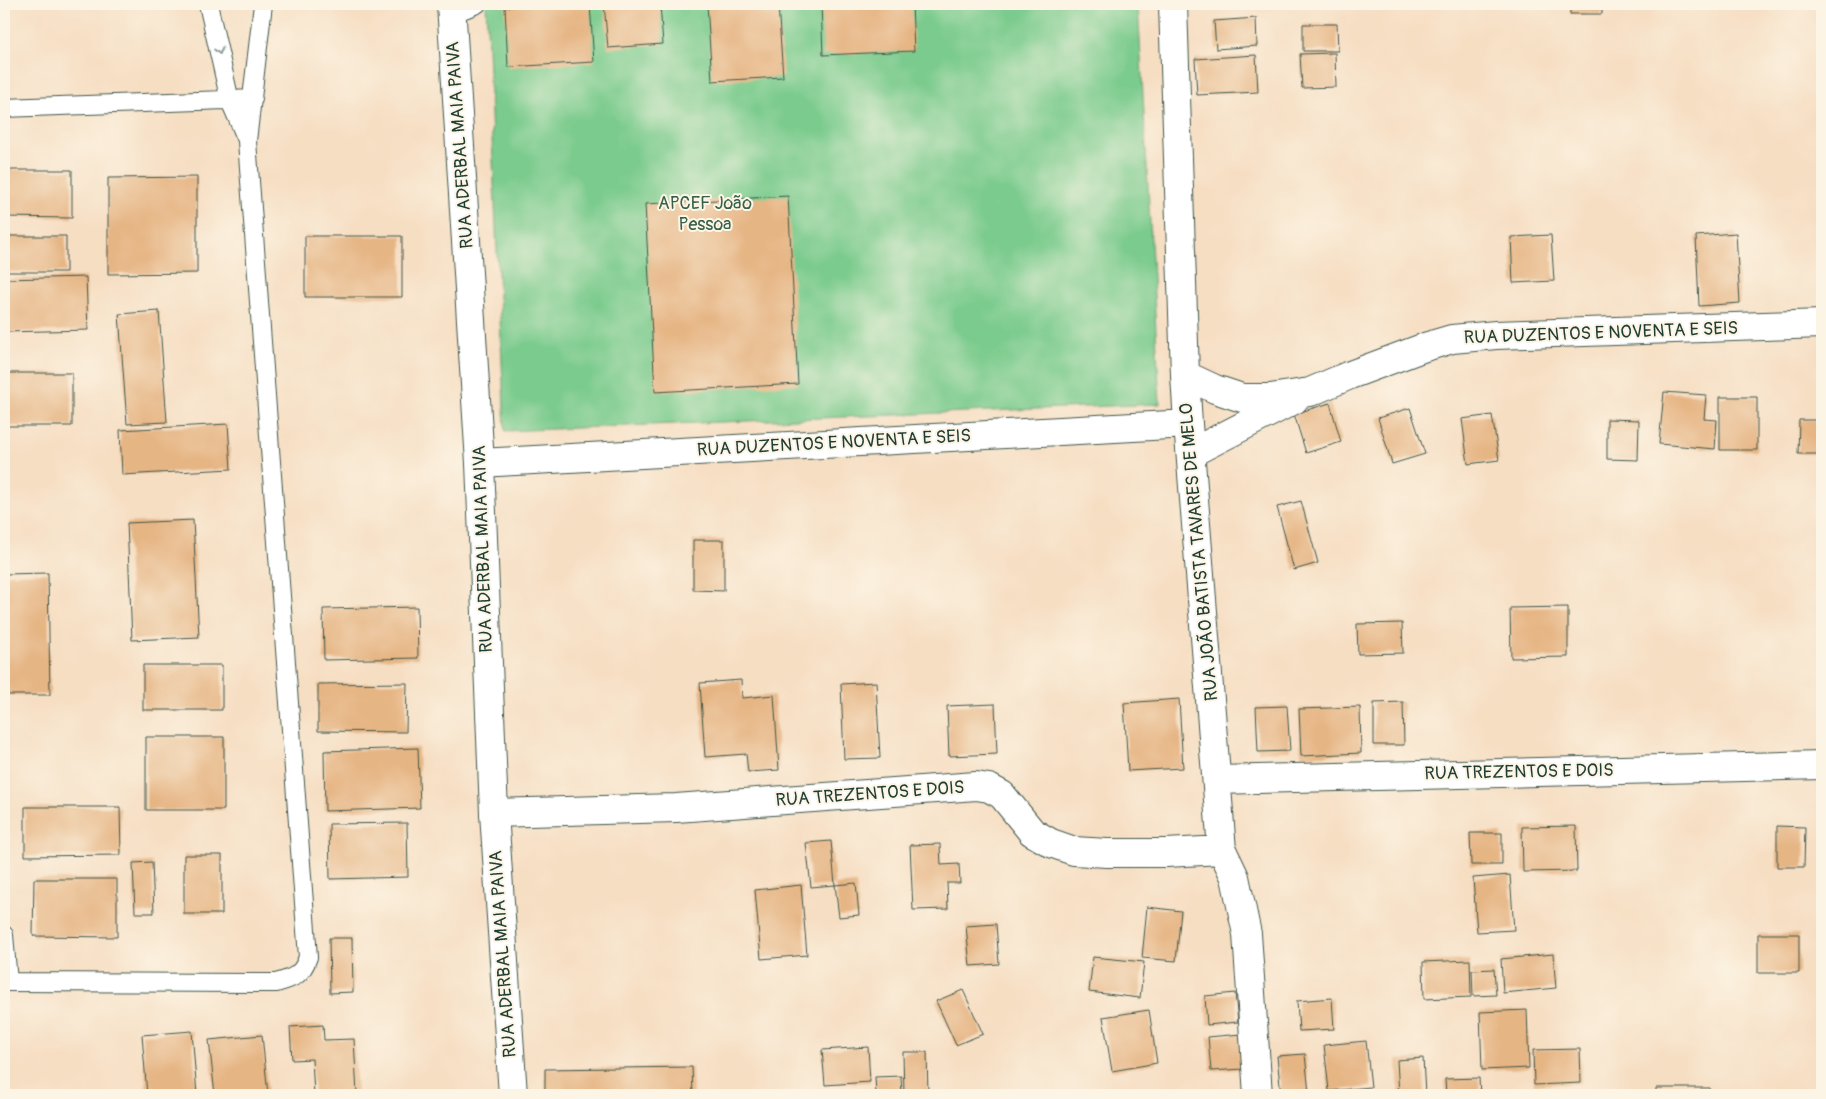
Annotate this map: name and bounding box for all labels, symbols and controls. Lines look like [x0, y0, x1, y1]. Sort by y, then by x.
street label: RUA ADERBAL MAIA PAIVA [441, 40, 479, 249]
one-way arrow [213, 47, 224, 56]
park label: APCEF João Pessoa [658, 192, 752, 236]
street label: RUA DUZENTOS E NOVENTA E SEIS [1463, 317, 1739, 349]
street label: RUA JOÃO BATISTA TAVARES DE MELO [1175, 402, 1223, 702]
street label: RUA DUZENTOS E NOVENTA E SEIS [696, 424, 972, 462]
street label: RUA ADERBAL MAIA PAIVA [468, 444, 498, 653]
street label: RUA TREZENTOS E DOIS [1424, 759, 1614, 785]
street label: RUA TREZENTOS E DOIS [775, 776, 965, 812]
street label: RUA ADERBAL MAIA PAIVA [484, 849, 522, 1058]

